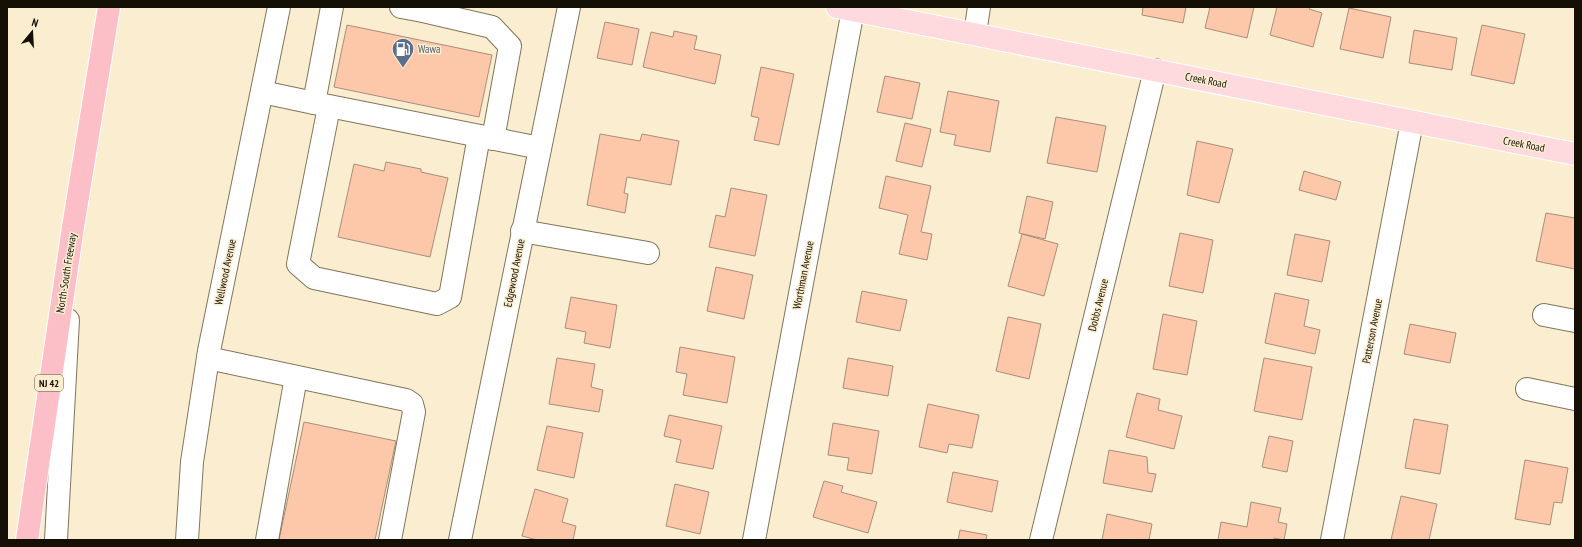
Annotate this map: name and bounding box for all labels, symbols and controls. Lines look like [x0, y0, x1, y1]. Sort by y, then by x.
north arrow [12, 12, 52, 52]
text: N [30, 15, 40, 30]
fuel station icon: Wawa [390, 36, 416, 69]
place label: Wawa [418, 42, 440, 56]
street label: Creek Road [1184, 69, 1228, 91]
street label: Creek Road [1502, 133, 1546, 155]
street label: North-South Freeway [53, 231, 79, 314]
street label: Wellwood Avenue [211, 237, 239, 306]
street label: Edgewood Avenue [501, 237, 528, 308]
street label: Worthman Avenue [790, 239, 817, 310]
street label: Dobbs Avenue [1085, 277, 1111, 333]
street label: Patterson Avenue [1359, 297, 1385, 365]
road number: NJ 42 [35, 375, 63, 391]

